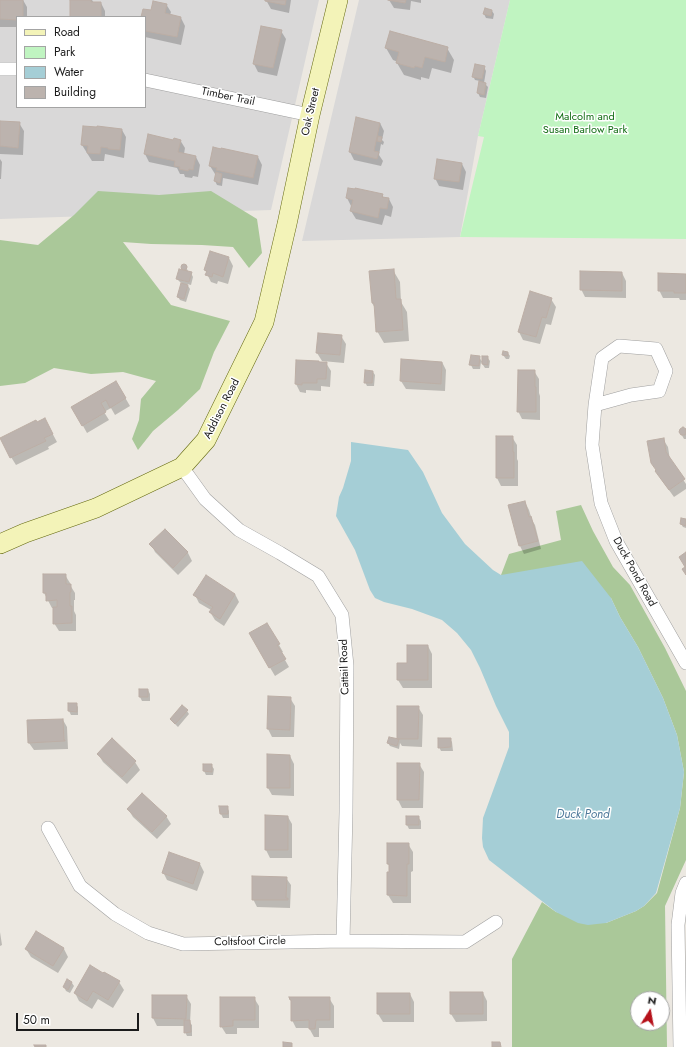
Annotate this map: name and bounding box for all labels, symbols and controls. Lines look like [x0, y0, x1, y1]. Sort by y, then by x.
legend [16, 16, 146, 108]
text: Road [54, 23, 80, 41]
text: Park [54, 43, 75, 61]
text: Water [54, 63, 84, 81]
text: Building [54, 83, 96, 101]
street label: Timber Trail [200, 85, 256, 109]
street label: Oak Street [299, 87, 323, 137]
park label: Malcolm and Susan Barlow Park [543, 110, 627, 136]
street label: Addison Road [201, 377, 243, 441]
street label: Duck Pond Road [609, 535, 659, 609]
street label: Cattail Road [337, 639, 353, 695]
water label: Duck Pond [556, 808, 610, 822]
street label: Coltsfoot Circle [214, 935, 286, 949]
north arrow [630, 991, 670, 1031]
text: N [646, 992, 658, 1009]
scale bar [18, 1005, 141, 1031]
text: 50 m [23, 1011, 50, 1029]

